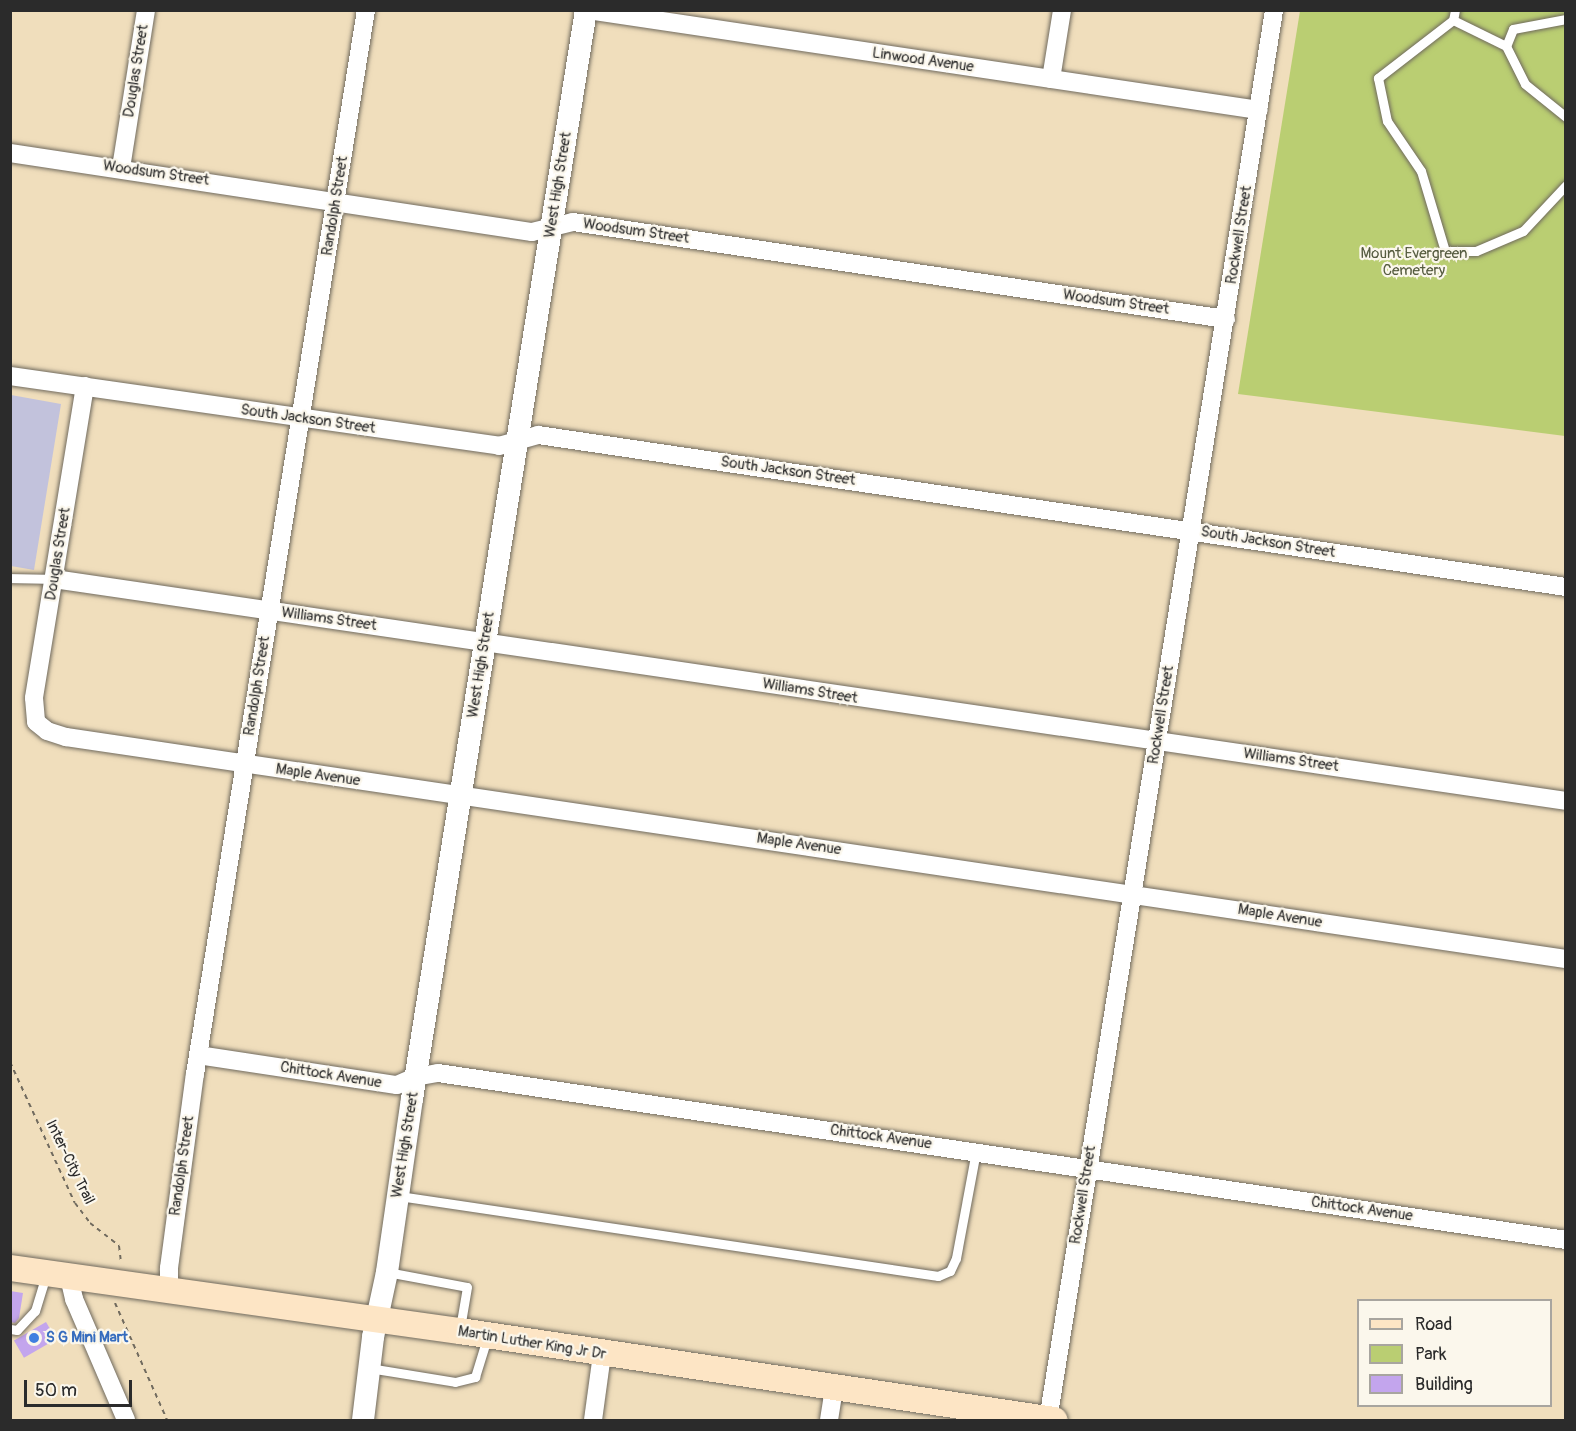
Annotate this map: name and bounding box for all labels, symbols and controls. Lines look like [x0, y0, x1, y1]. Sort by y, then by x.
street label: Douglas Street [120, 23, 152, 119]
street label: Linwood Avenue [871, 44, 975, 76]
street label: West High Street [541, 131, 575, 239]
street label: Randolph Street [318, 155, 352, 257]
street label: Woodsum Street [102, 157, 210, 189]
street label: Rockwell Street [1222, 185, 1256, 285]
street label: Woodsum Street [582, 215, 690, 247]
park label: Mount Evergreen Cemetery [1361, 244, 1467, 279]
street label: Woodsum Street [1062, 286, 1170, 318]
street label: South Jackson Street [240, 401, 376, 437]
street label: South Jackson Street [720, 453, 856, 489]
street label: Douglas Street [42, 506, 74, 602]
street label: South Jackson Street [1200, 522, 1336, 562]
street label: Williams Street [280, 603, 378, 635]
street label: West High Street [464, 611, 498, 719]
street label: Randolph Street [240, 635, 274, 737]
street label: Rockwell Street [1144, 665, 1178, 765]
street label: Williams Street [761, 675, 859, 707]
street label: Williams Street [1242, 744, 1340, 776]
street label: Maple Avenue [275, 760, 361, 790]
street label: Maple Avenue [756, 829, 842, 859]
street label: Maple Avenue [1237, 900, 1323, 932]
street label: Chittock Avenue [279, 1058, 383, 1092]
street label: West High Street [388, 1091, 422, 1199]
street label: Randolph Street [166, 1115, 198, 1217]
street label: Inter-City Trail [42, 1117, 98, 1207]
street label: Chittock Avenue [829, 1121, 933, 1153]
street label: Rockwell Street [1066, 1145, 1100, 1245]
street label: Chittock Avenue [1310, 1193, 1414, 1225]
legend [1357, 1299, 1552, 1407]
text: Road [1415, 1313, 1452, 1336]
street label: Martin Luther King Jr Dr [457, 1322, 607, 1364]
place label: S G Mini Mart [46, 1329, 128, 1347]
marker: S G Mini Mart [27, 1331, 41, 1345]
text: Park [1415, 1343, 1447, 1366]
scale bar [27, 1368, 135, 1406]
text: Building [1415, 1373, 1473, 1396]
text: 50 m [35, 1379, 77, 1402]

